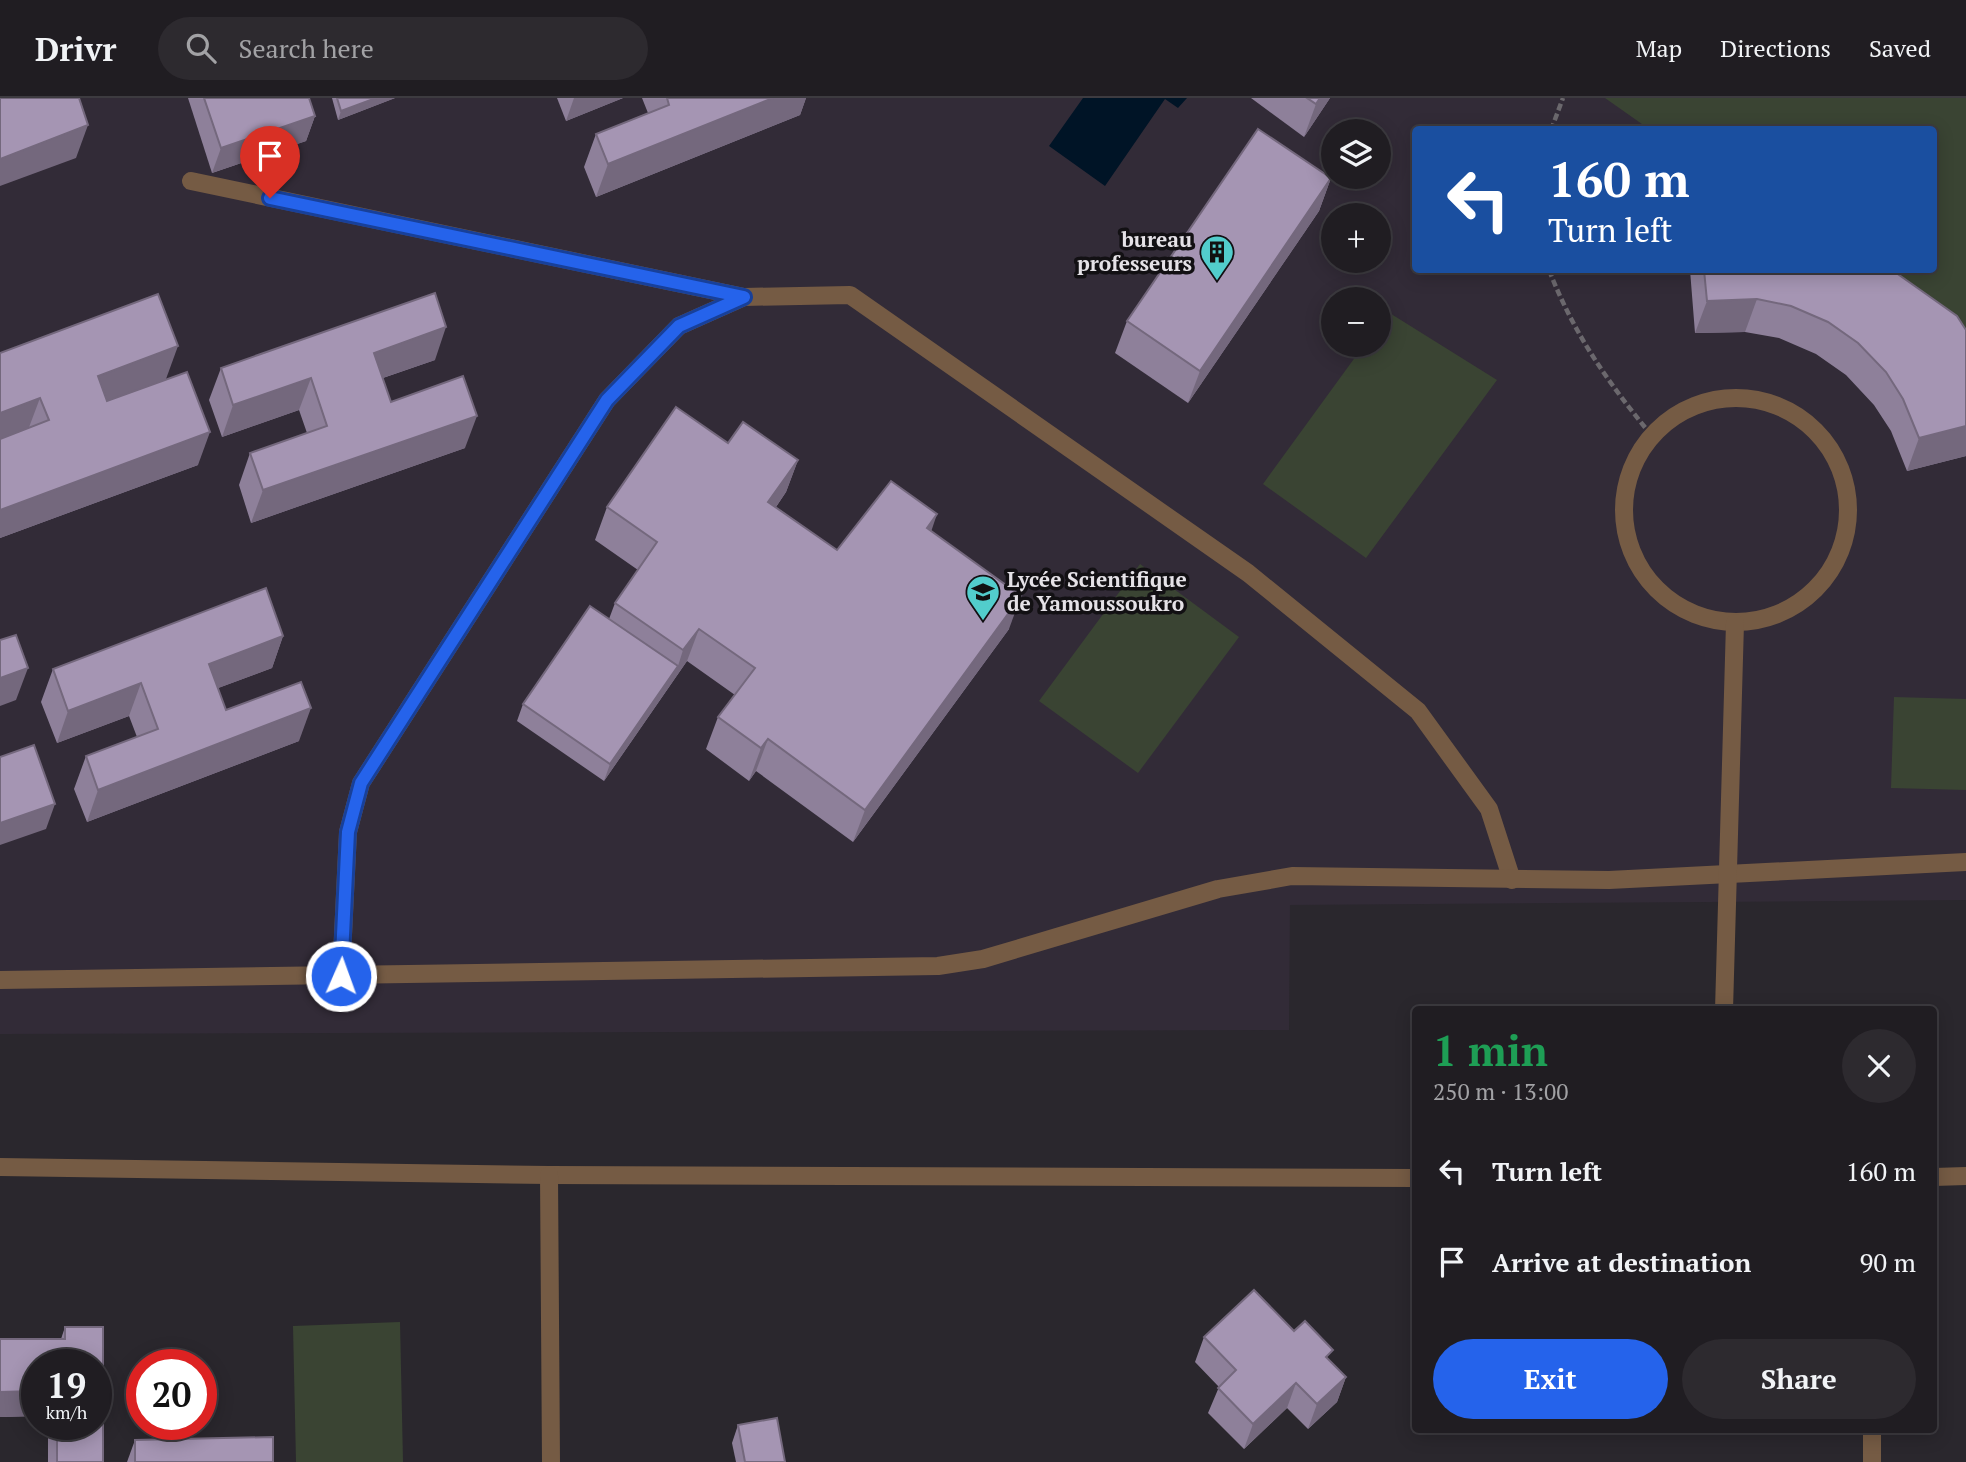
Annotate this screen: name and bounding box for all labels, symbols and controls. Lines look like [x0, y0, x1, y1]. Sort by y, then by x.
search box [158, 17, 648, 80]
text: Drivr [35, 27, 116, 70]
icon: search [182, 29, 220, 67]
text: Search here [238, 31, 374, 65]
text: Map [1636, 32, 1682, 64]
text: Directions [1720, 32, 1831, 64]
text: Saved [1869, 32, 1931, 64]
map controls [1321, 119, 1391, 357]
button: layers [1321, 119, 1391, 189]
pin [240, 126, 300, 198]
icon: arrive [251, 137, 289, 175]
text: 160 m [1548, 146, 1690, 211]
icon: left [1433, 154, 1524, 245]
button: + [1321, 203, 1391, 273]
text: Turn left [1548, 209, 1672, 251]
place label: bureau professeurs [1077, 225, 1192, 277]
building icon: bureau professeurs [1198, 233, 1236, 282]
button: − [1321, 287, 1391, 357]
place label: Lycée Scientifique de Yamoussoukro [1007, 565, 1187, 617]
school or university icon: Lycée Scientifique de Yamoussoukro [964, 573, 1002, 622]
position arrow [304, 939, 378, 1013]
text: 1 min [1433, 1022, 1548, 1078]
button: close [1842, 1029, 1916, 1103]
text: 250 m · 13:00 [1433, 1076, 1568, 1107]
icon: left [1433, 1152, 1471, 1190]
text: Turn left [1492, 1154, 1602, 1188]
text: 160 m [1846, 1154, 1916, 1188]
icon: arrive [1433, 1243, 1471, 1281]
text: Arrive at destination [1492, 1245, 1751, 1279]
text: 90 m [1860, 1245, 1916, 1279]
button: Exit [1433, 1339, 1668, 1419]
button: Share [1682, 1339, 1916, 1419]
speed limit sign: 20 [126, 1349, 217, 1440]
text: 19 [47, 1362, 86, 1408]
text: km/h [46, 1400, 87, 1424]

